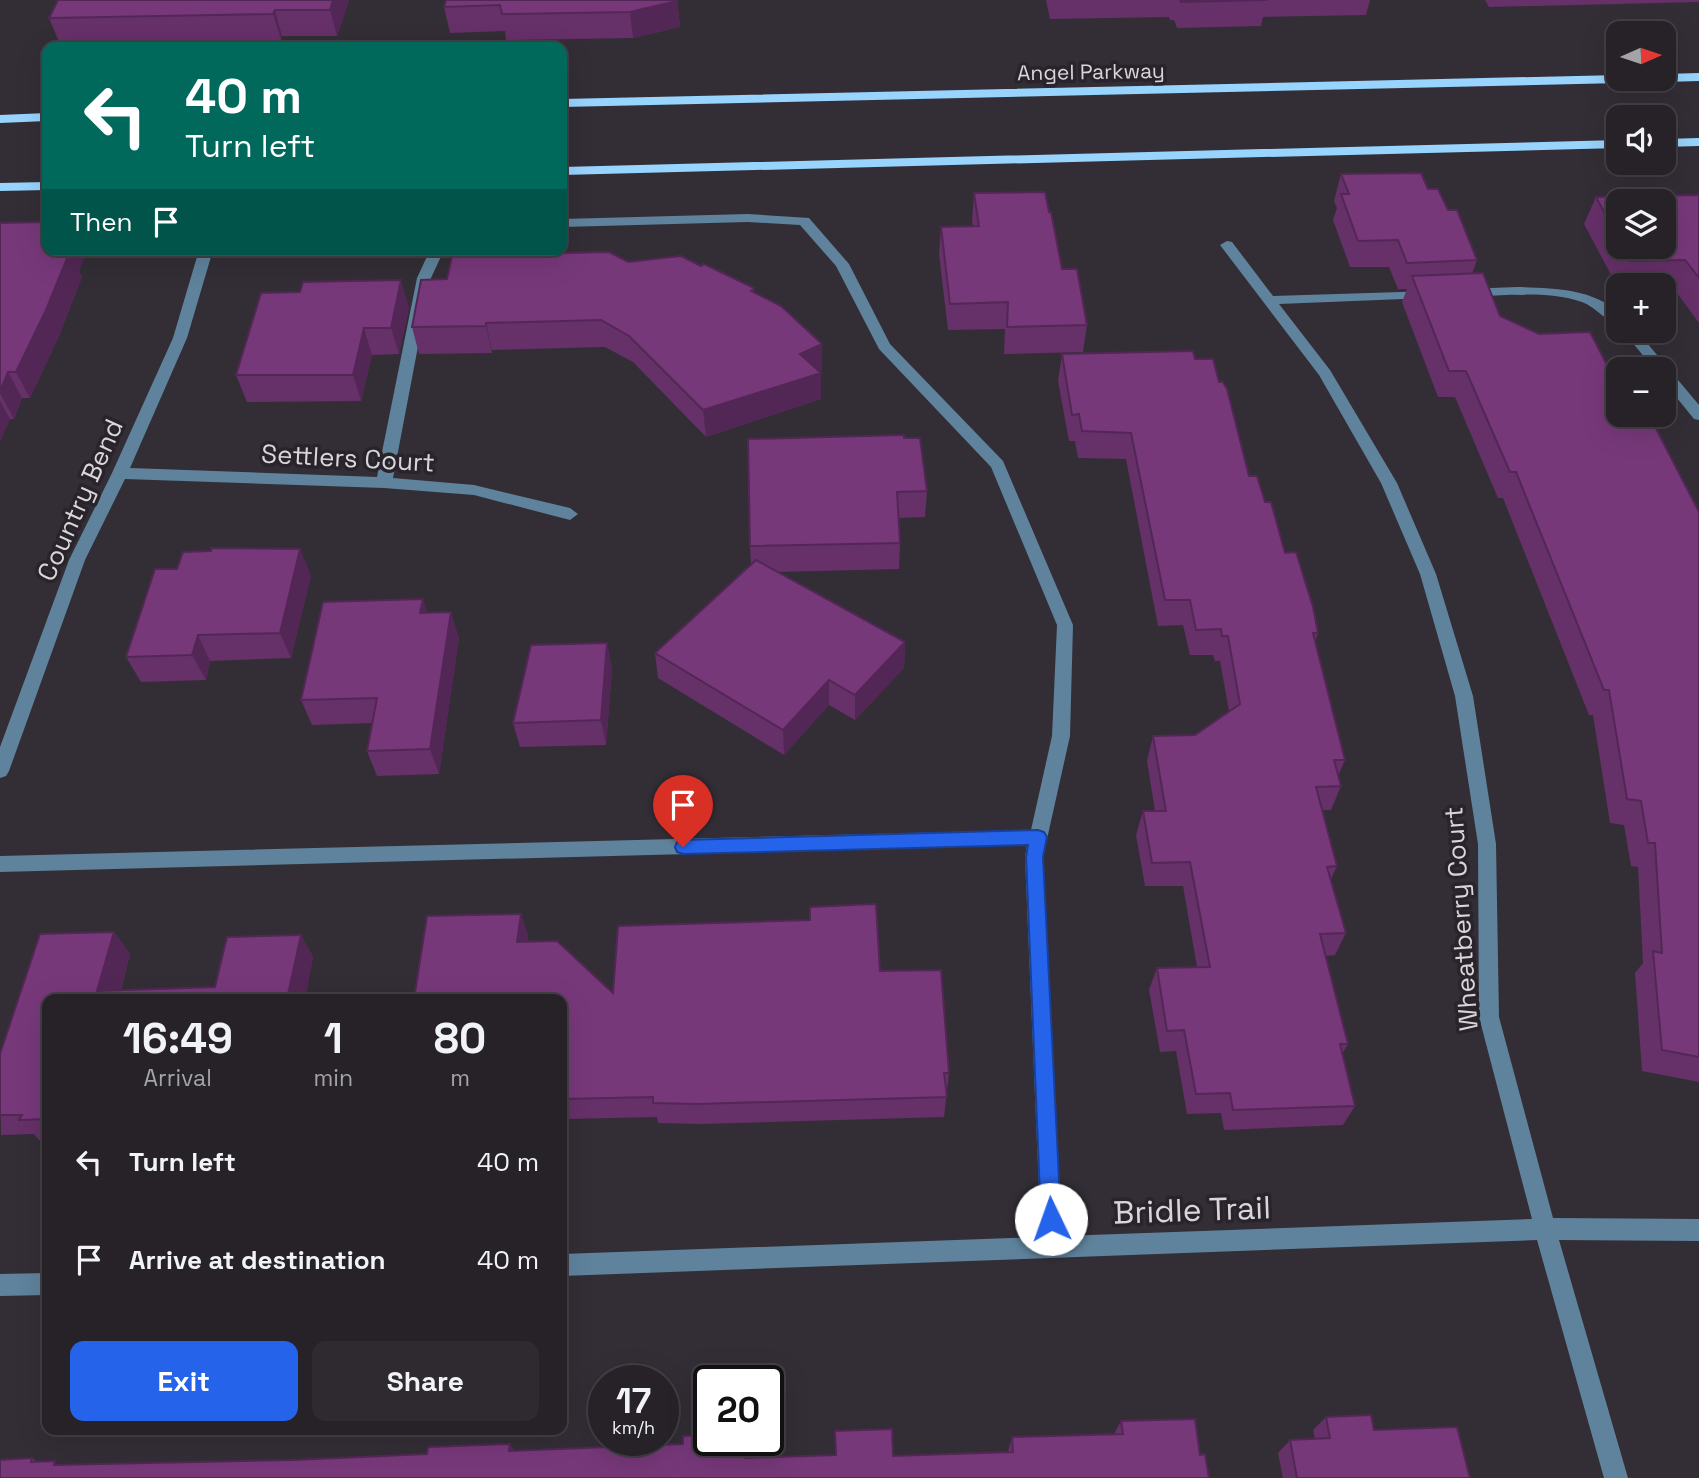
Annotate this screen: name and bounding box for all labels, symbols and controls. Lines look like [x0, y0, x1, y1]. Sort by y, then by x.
north arrow [1606, 21, 1676, 91]
map controls [1606, 21, 1676, 427]
street label: Angel Parkway [1017, 57, 1165, 86]
text: 40 m [185, 65, 302, 127]
icon: left [70, 70, 161, 161]
button: sound [1606, 105, 1676, 175]
text: Turn left [185, 126, 315, 166]
button: layers [1606, 189, 1676, 259]
icon: arrive [147, 203, 185, 241]
text: Then [70, 205, 133, 239]
button: + [1606, 273, 1676, 343]
button: − [1606, 357, 1676, 427]
street label: Country Bend [29, 414, 131, 586]
street label: Settlers Court [260, 436, 436, 480]
pin [653, 775, 713, 847]
icon: arrive [664, 786, 702, 824]
street label: Wheatberry Court [1436, 806, 1486, 1032]
text: 16:49 [123, 1012, 233, 1065]
text: 1 [324, 1012, 343, 1065]
text: 80 [434, 1012, 486, 1065]
text: Arrival [144, 1063, 212, 1093]
text: min [314, 1063, 353, 1093]
text: m [450, 1063, 470, 1093]
icon: left [70, 1143, 108, 1181]
text: Turn left [129, 1145, 236, 1179]
text: 40 m [477, 1145, 539, 1179]
position arrow [1014, 1182, 1088, 1256]
street label: Bridle Trail [1112, 1187, 1272, 1233]
icon: arrive [70, 1241, 108, 1279]
text: Arrive at destination [129, 1243, 386, 1277]
text: 40 m [477, 1243, 539, 1277]
button: Exit [70, 1341, 298, 1421]
button: Share [312, 1341, 539, 1421]
speed limit sign: 20 [693, 1365, 784, 1456]
text: 17 [616, 1379, 651, 1423]
text: km/h [612, 1416, 655, 1439]

